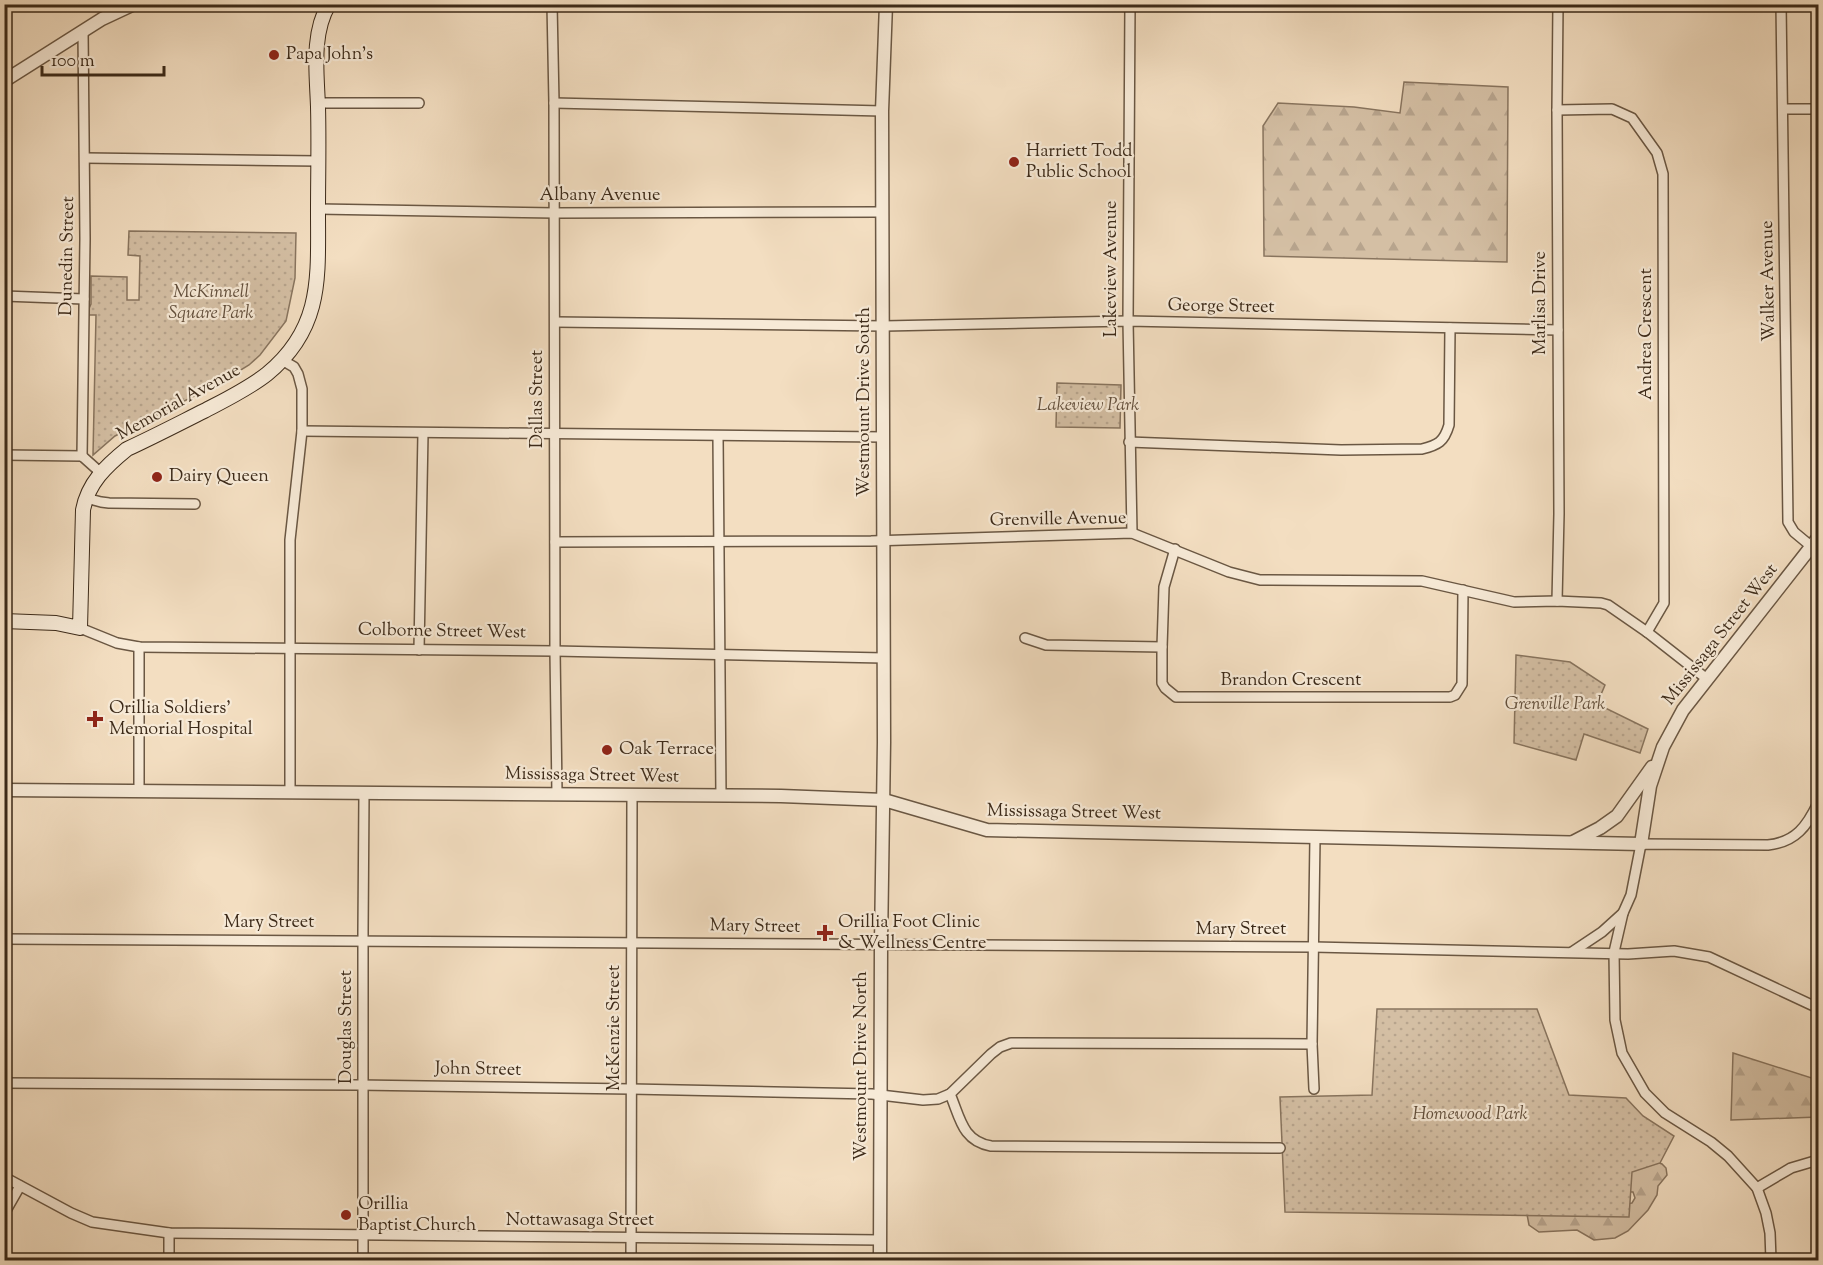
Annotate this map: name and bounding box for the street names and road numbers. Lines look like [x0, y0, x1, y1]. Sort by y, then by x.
street label: Albany Avenue [540, 183, 660, 209]
street label: Dunedin Street [54, 196, 82, 316]
street label: Lakeview Avenue [1099, 201, 1125, 337]
street label: Walker Avenue [1755, 220, 1783, 342]
street label: Marlisa Drive [1528, 251, 1554, 355]
street label: Andrea Crescent [1634, 268, 1660, 400]
street label: George Street [1167, 293, 1275, 321]
street label: Westmount Drive South [852, 307, 878, 497]
street label: Dallas Street [525, 350, 551, 448]
street label: Memorial Avenue [112, 358, 246, 448]
street label: Grenville Avenue [989, 506, 1127, 534]
street label: Mississaga Street West [1657, 558, 1785, 712]
street label: Colborne Street West [358, 618, 526, 646]
street label: Brandon Crescent [1221, 668, 1361, 694]
street label: Mississaga Street West [505, 761, 679, 791]
street label: Mississaga Street West [987, 798, 1161, 828]
street label: Mary Street [224, 910, 314, 936]
street label: Mary Street [709, 913, 801, 941]
street label: Mary Street [1196, 917, 1286, 943]
street label: McKenzie Street [602, 965, 628, 1091]
street label: Douglas Street [334, 970, 360, 1084]
street label: Westmount Drive North [849, 971, 875, 1161]
street label: John Street [434, 1056, 521, 1084]
street label: Nottawasaga Street [506, 1208, 654, 1234]

